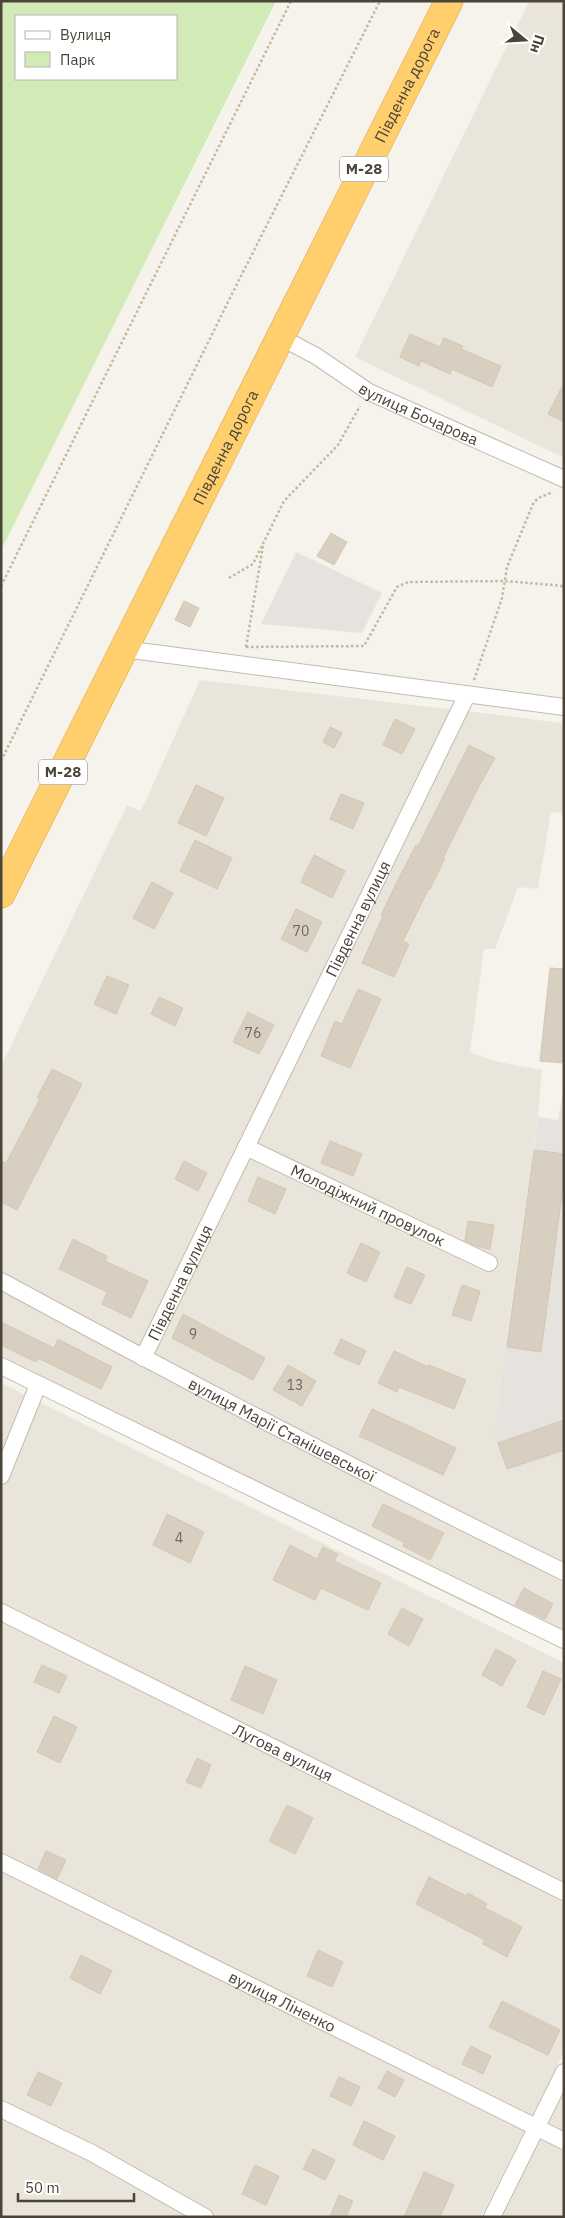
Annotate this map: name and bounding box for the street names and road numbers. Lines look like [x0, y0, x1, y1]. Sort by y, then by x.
street label: Південна дорога [370, 24, 444, 146]
road number: М-28 [340, 156, 388, 182]
street label: вулиця Бочарова [355, 378, 482, 450]
street label: Південна дорога [188, 386, 263, 508]
road number: М-28 [39, 760, 87, 784]
street label: Південна вулиця [321, 857, 395, 980]
street label: Молодіжний провулок [287, 1160, 448, 1251]
street label: Південна вулиця [143, 1221, 217, 1344]
street label: вулиця Марії Станішевської [185, 1373, 380, 1487]
street label: Лугова вулиця [230, 1719, 336, 1785]
street label: вулиця Ліненко [225, 1966, 339, 2036]

